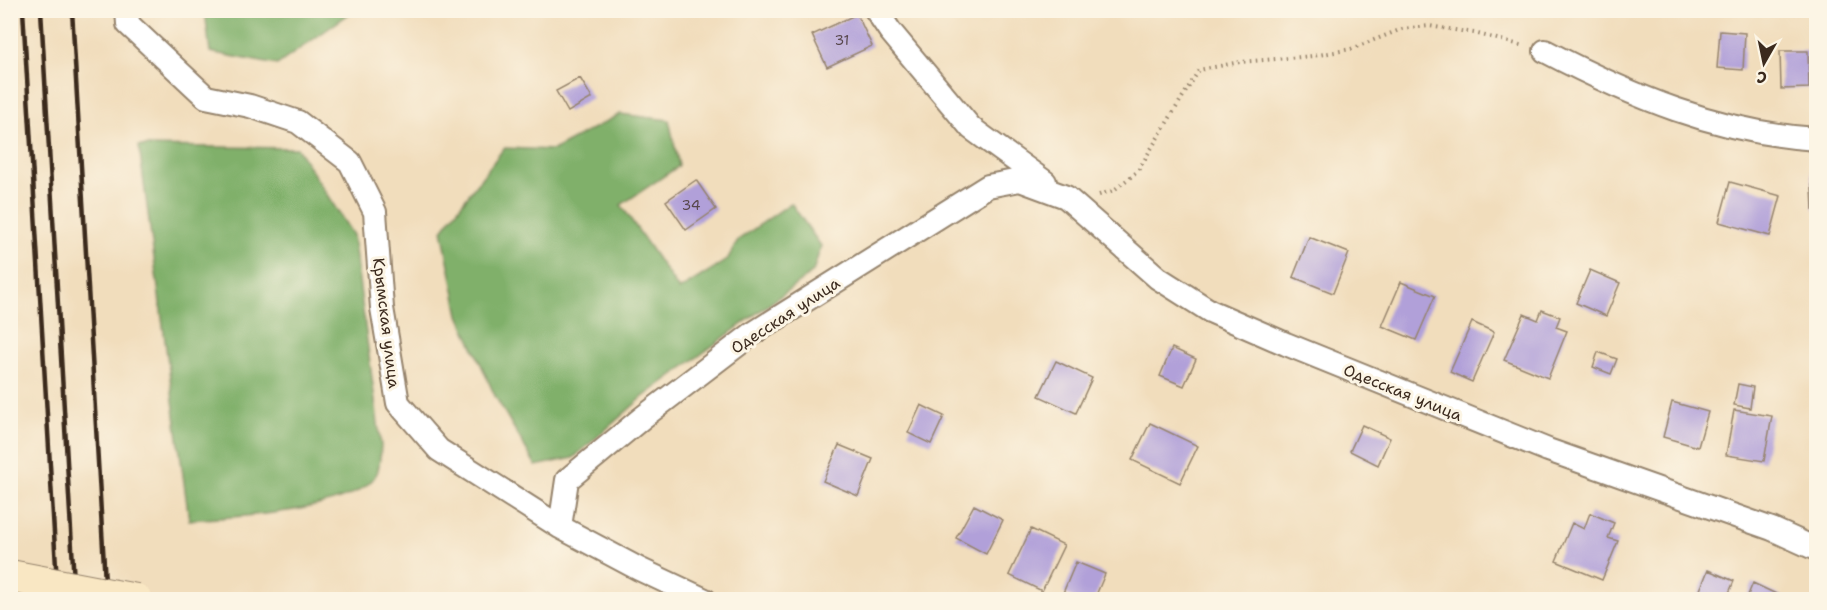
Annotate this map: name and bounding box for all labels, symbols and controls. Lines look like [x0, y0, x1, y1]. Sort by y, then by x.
house number: 31 [835, 31, 849, 49]
north arrow [1734, 33, 1794, 93]
text: С [1755, 66, 1768, 88]
house number: 34 [681, 196, 701, 214]
street label: Крымская улица [368, 257, 405, 390]
street label: Одесская улица [727, 272, 844, 359]
street label: Одесская улица [1340, 359, 1465, 426]

